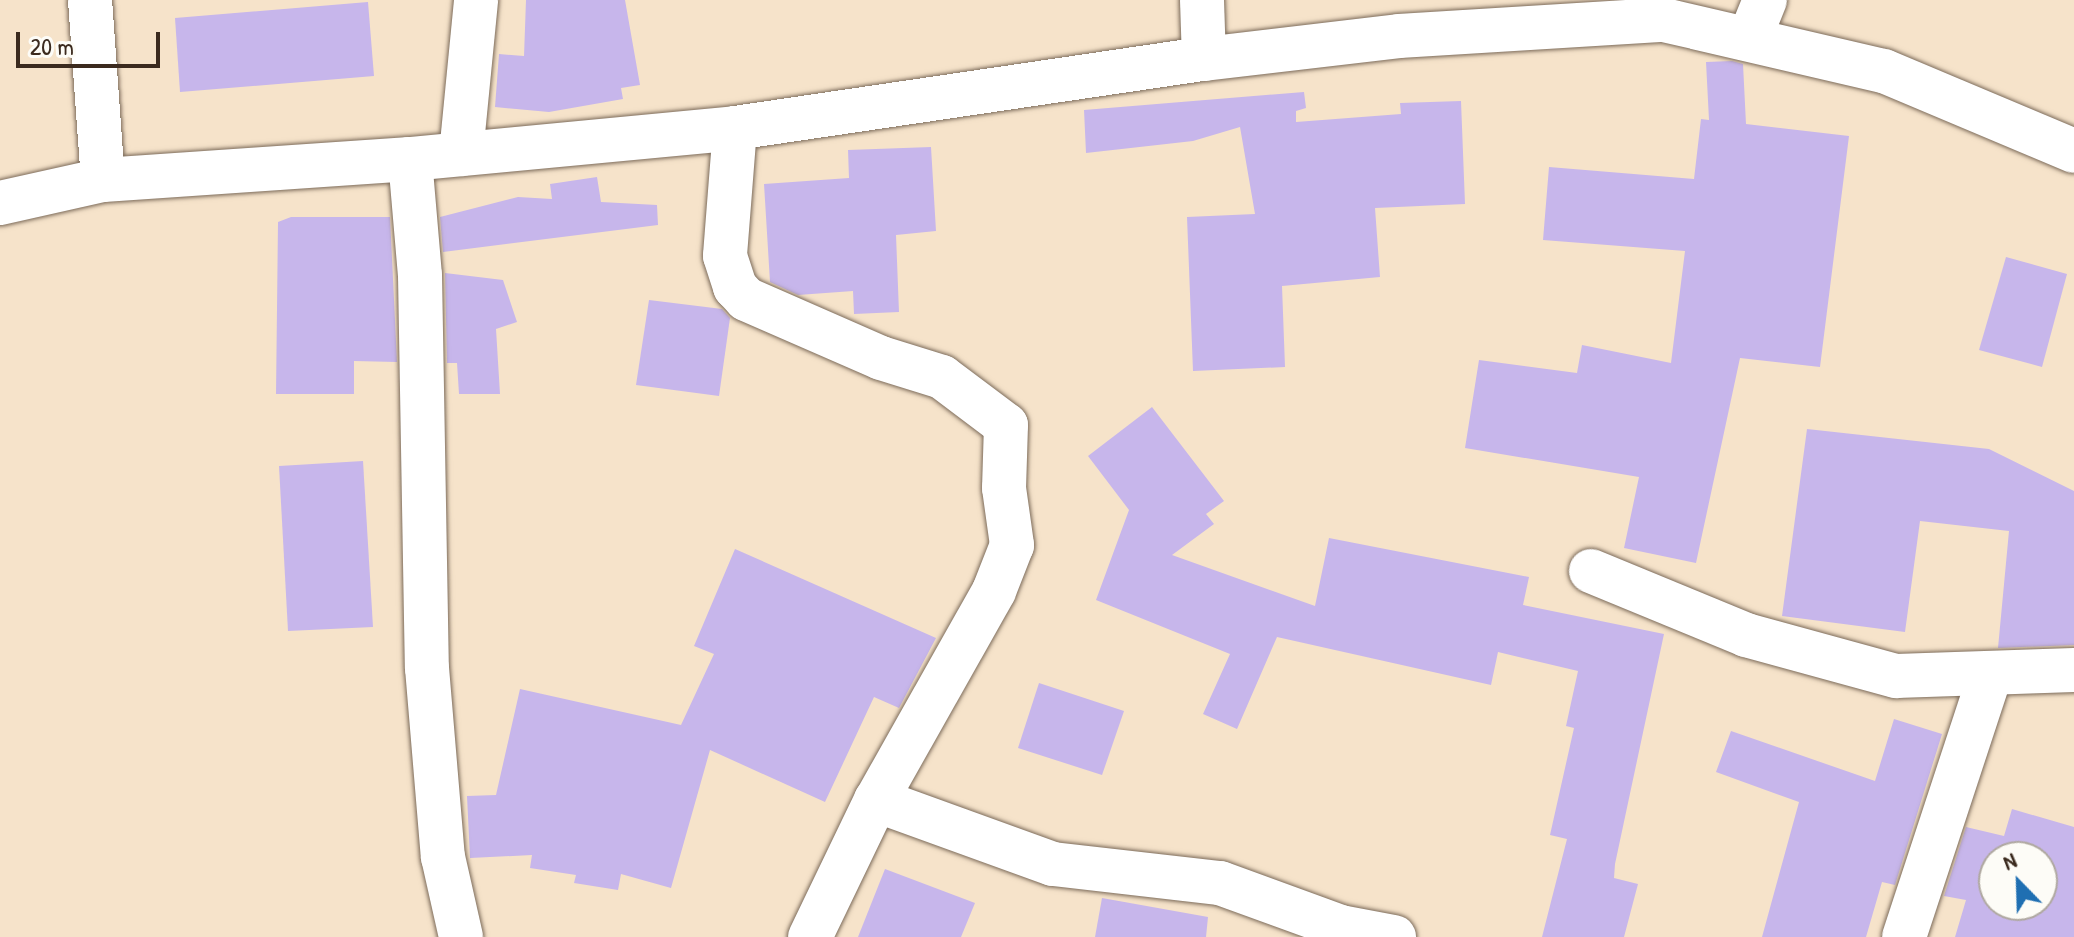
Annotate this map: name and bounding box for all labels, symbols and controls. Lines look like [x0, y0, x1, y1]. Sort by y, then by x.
scale bar [20, 16, 164, 66]
text: 20 m [30, 30, 74, 62]
north arrow [1978, 841, 2058, 921]
text: N [1998, 845, 2021, 877]

